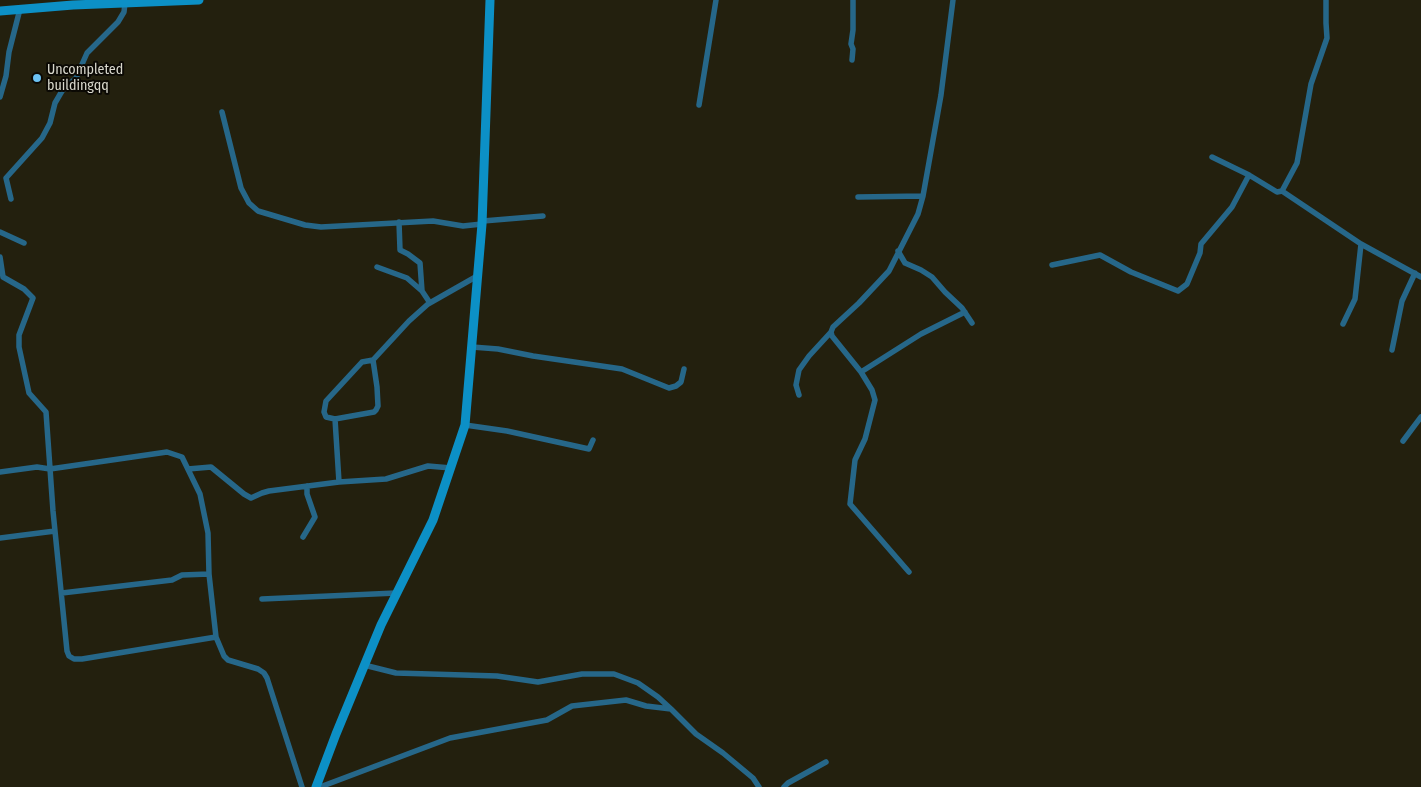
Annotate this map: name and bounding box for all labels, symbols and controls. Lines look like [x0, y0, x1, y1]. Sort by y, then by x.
place label: Uncompleted buildingqq [47, 62, 123, 94]
marker: Uncompleted buildingqq [31, 72, 43, 84]

